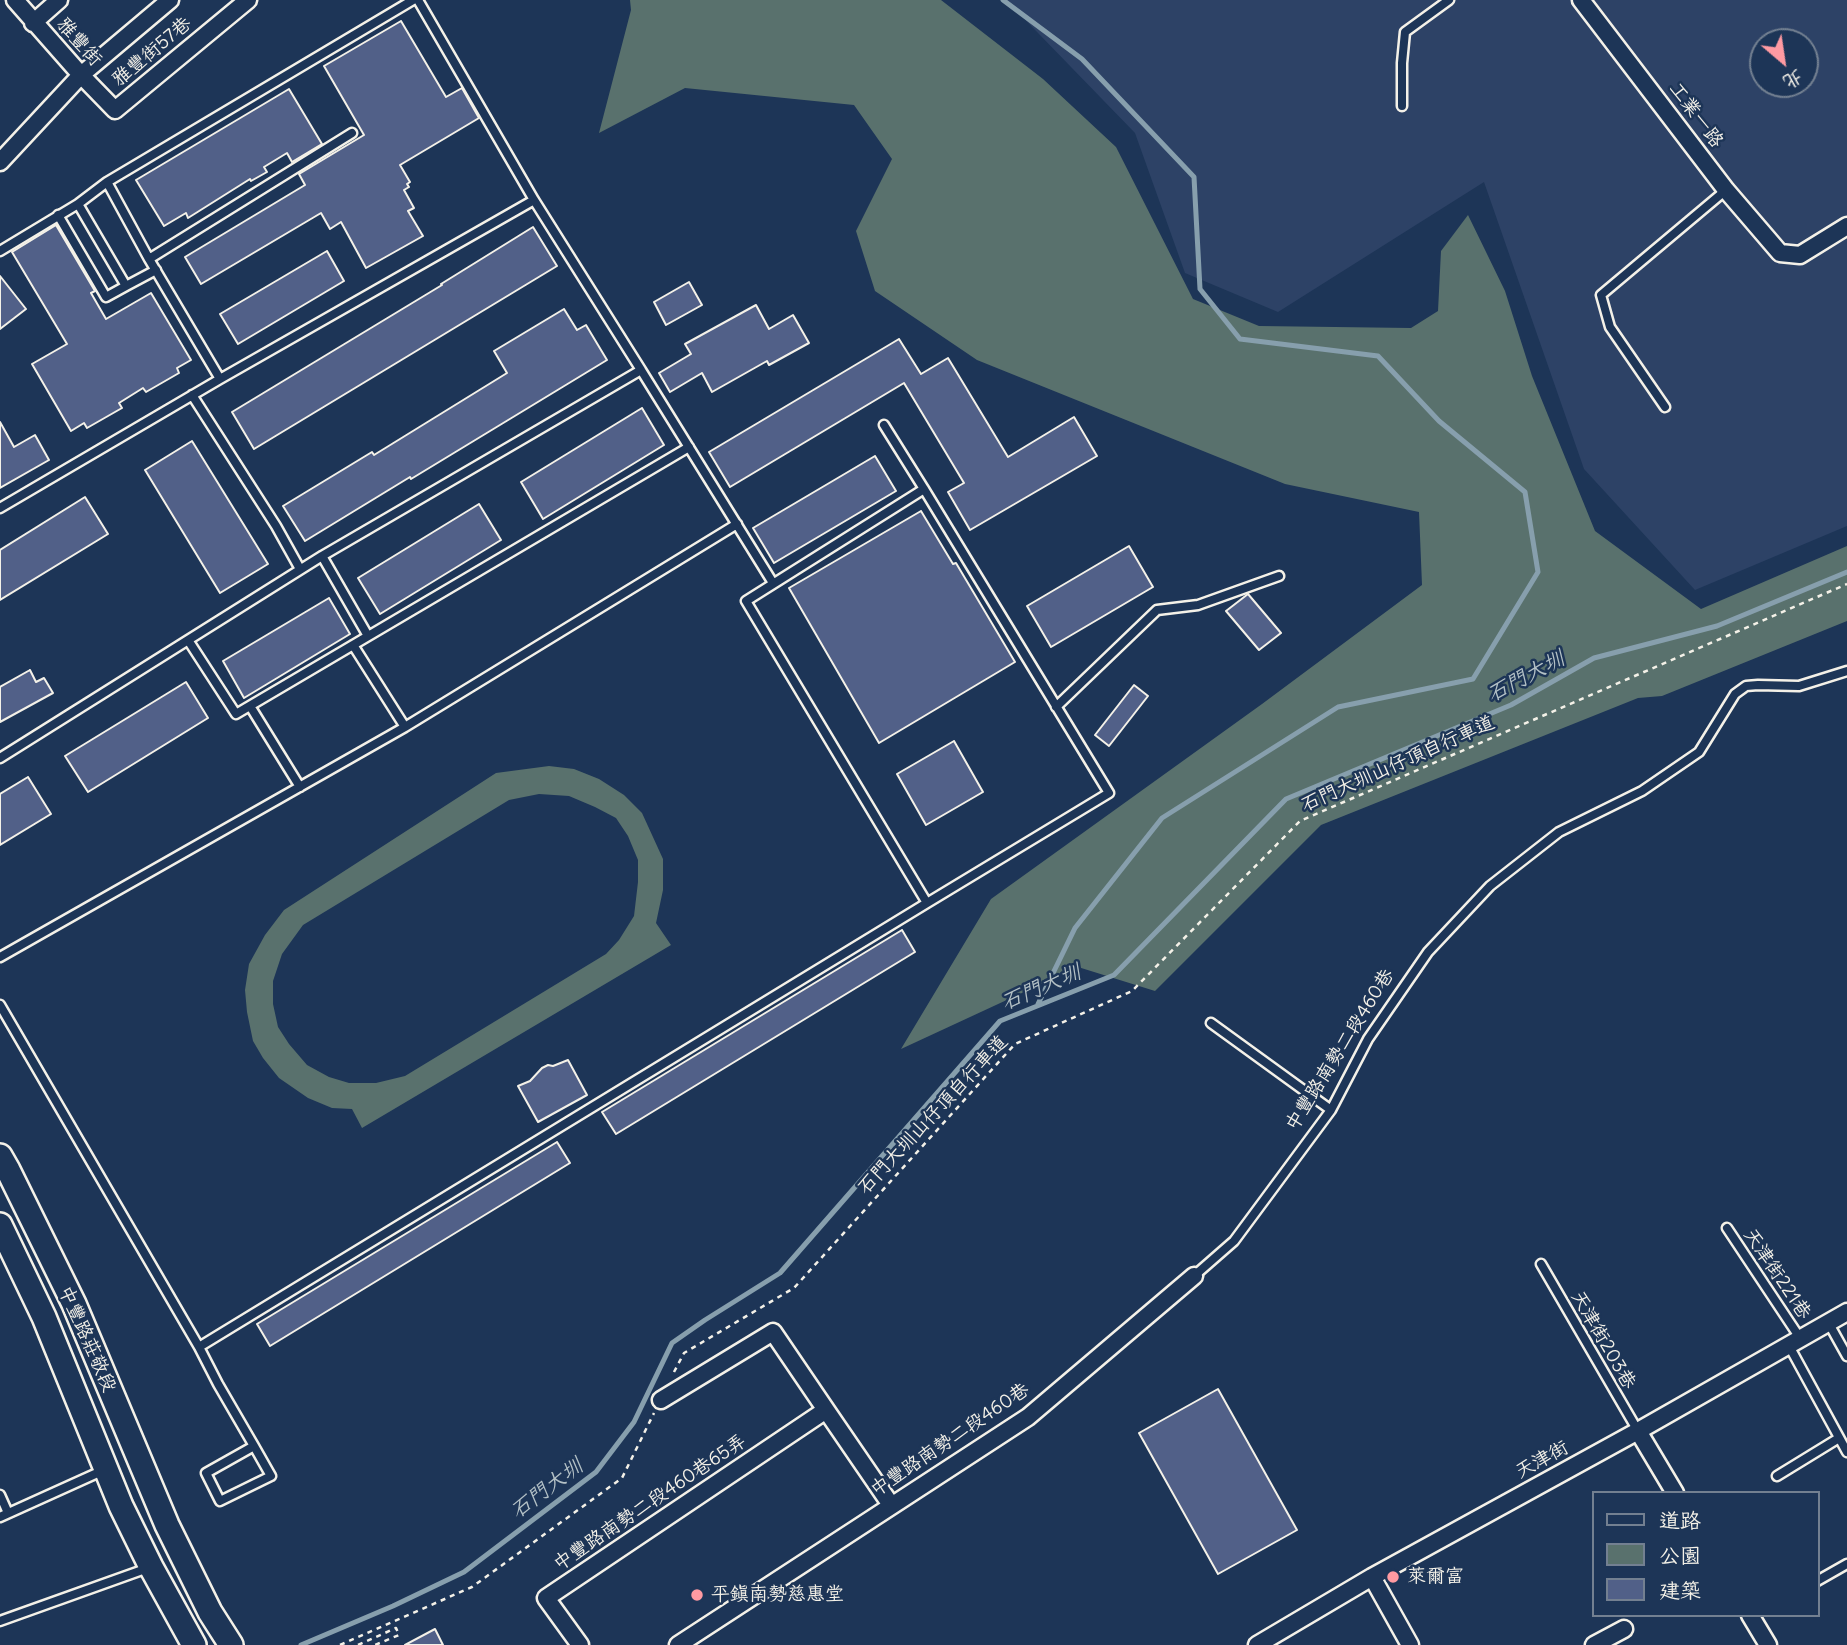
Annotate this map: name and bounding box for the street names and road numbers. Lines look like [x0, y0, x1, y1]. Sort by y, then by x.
street label: 雅豐街57巷 [108, 12, 196, 92]
street label: 雅豐街 [51, 13, 107, 71]
street label: 工業一路 [1664, 78, 1728, 152]
street label: 石門大圳山仔頂自行車道 [1298, 711, 1498, 817]
street label: 中豐路南勢二段460巷 [1281, 965, 1399, 1135]
street label: 石門大圳山仔頂自行車道 [853, 1031, 1013, 1199]
street label: 天津街221巷 [1738, 1224, 1816, 1324]
street label: 中豐路莊敬段 [53, 1282, 121, 1396]
street label: 天津街203巷 [1566, 1287, 1640, 1393]
street label: 中豐路南勢二段460巷 [866, 1378, 1034, 1502]
street label: 中豐路南勢二段460巷65弄 [549, 1430, 751, 1576]
street label: 天津街 [1512, 1436, 1572, 1484]

